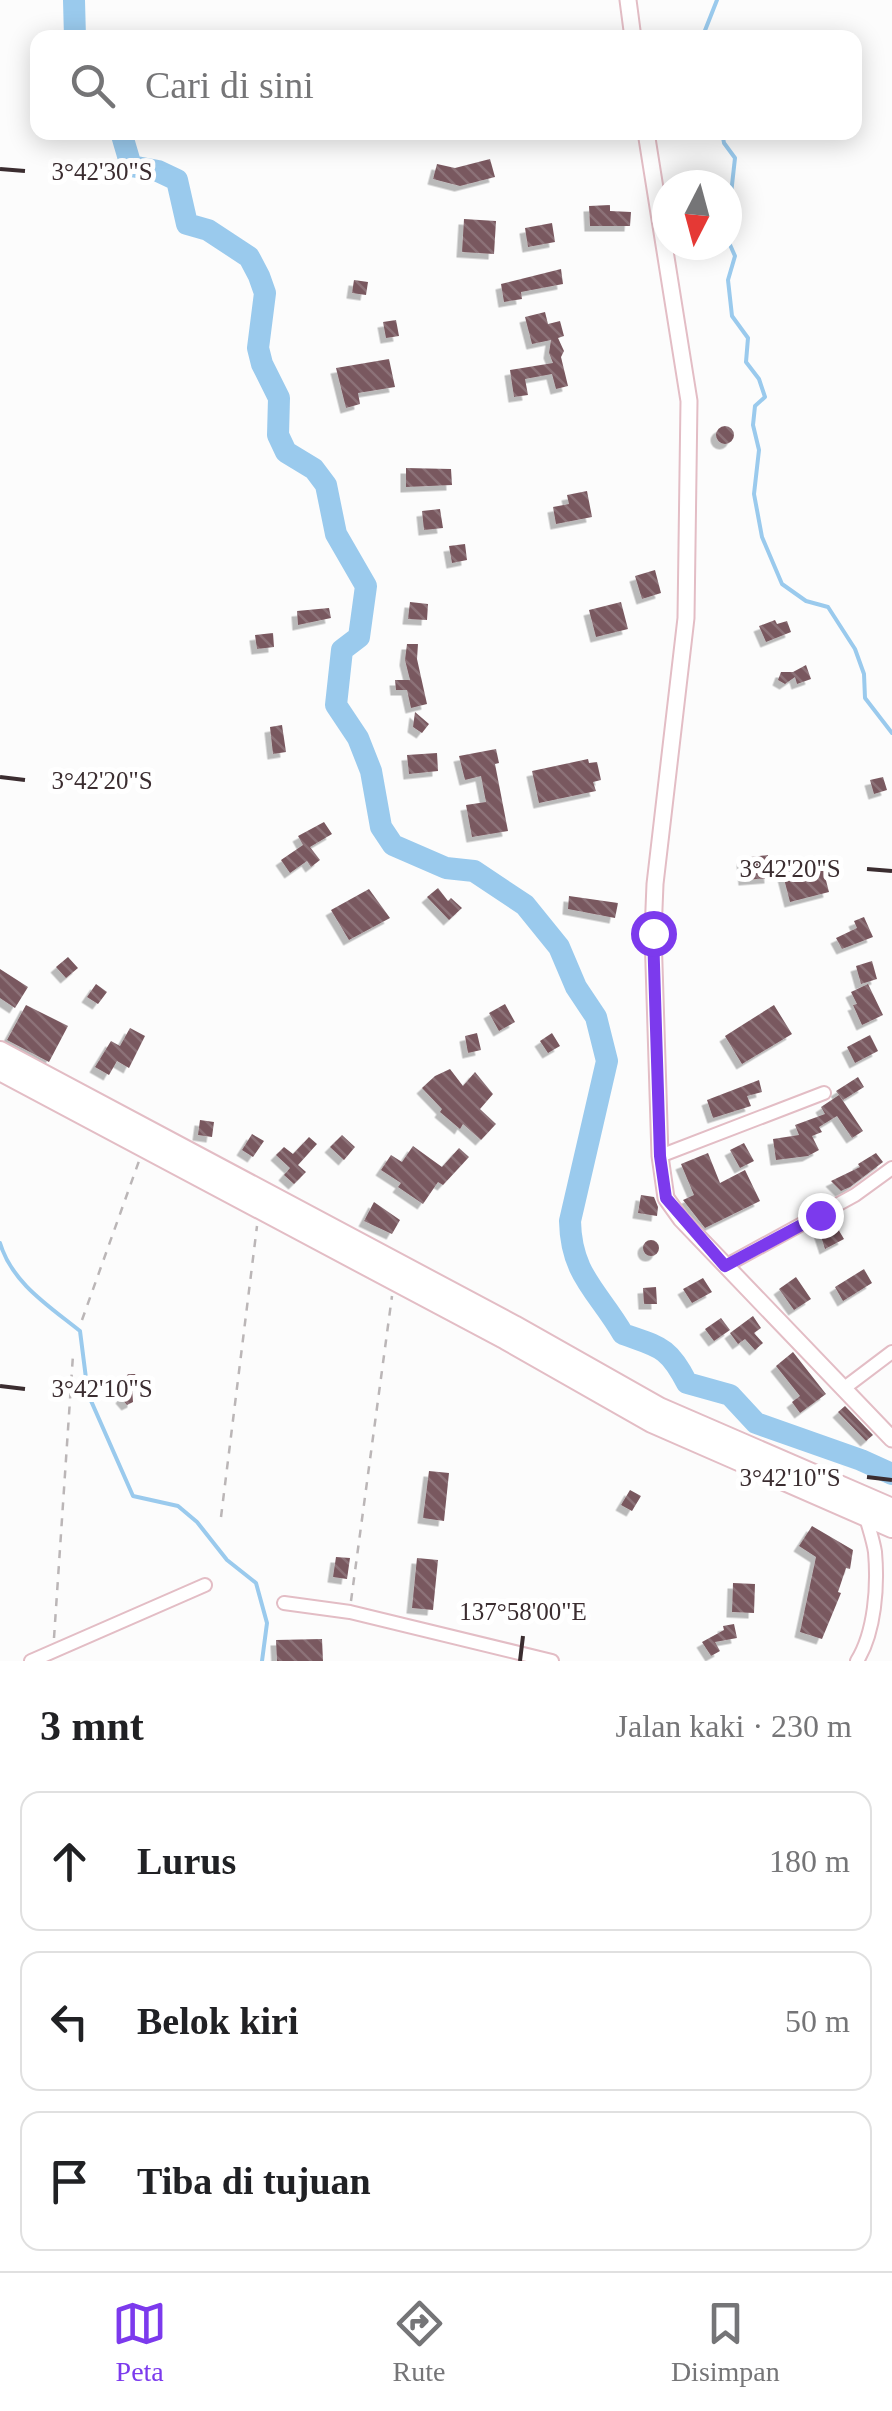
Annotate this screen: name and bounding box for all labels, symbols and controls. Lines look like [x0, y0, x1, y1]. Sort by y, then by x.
search box [30, 30, 862, 140]
icon: search [65, 58, 120, 113]
text: Cari di sini [145, 64, 314, 106]
text: 3°42'30"S [51, 158, 153, 185]
north arrow [652, 170, 742, 260]
text: 3°42'20"S [51, 767, 153, 794]
text: 3°42'20"S [739, 855, 841, 882]
route start [631, 911, 677, 957]
route end [798, 1193, 844, 1239]
text: 3°42'10"S [51, 1375, 153, 1402]
text: 3°42'10"S [739, 1464, 841, 1491]
text: 137°58'00"E [459, 1598, 587, 1625]
text: 3 mnt [40, 1703, 144, 1749]
text: Jalan kaki · 230 m [616, 1708, 852, 1744]
icon: ahead [42, 1834, 97, 1889]
text: Lurus [137, 1840, 236, 1882]
text: 180 m [769, 1843, 850, 1879]
icon: left [42, 1994, 97, 2049]
text: Belok kiri [137, 2000, 299, 2042]
text: 50 m [785, 2003, 850, 2039]
icon: arrive [42, 2154, 97, 2209]
text: Tiba di tujuan [137, 2160, 371, 2202]
tab: Peta [112, 2296, 167, 2388]
tab: Rute [392, 2296, 447, 2388]
tab: Disimpan [671, 2296, 780, 2388]

